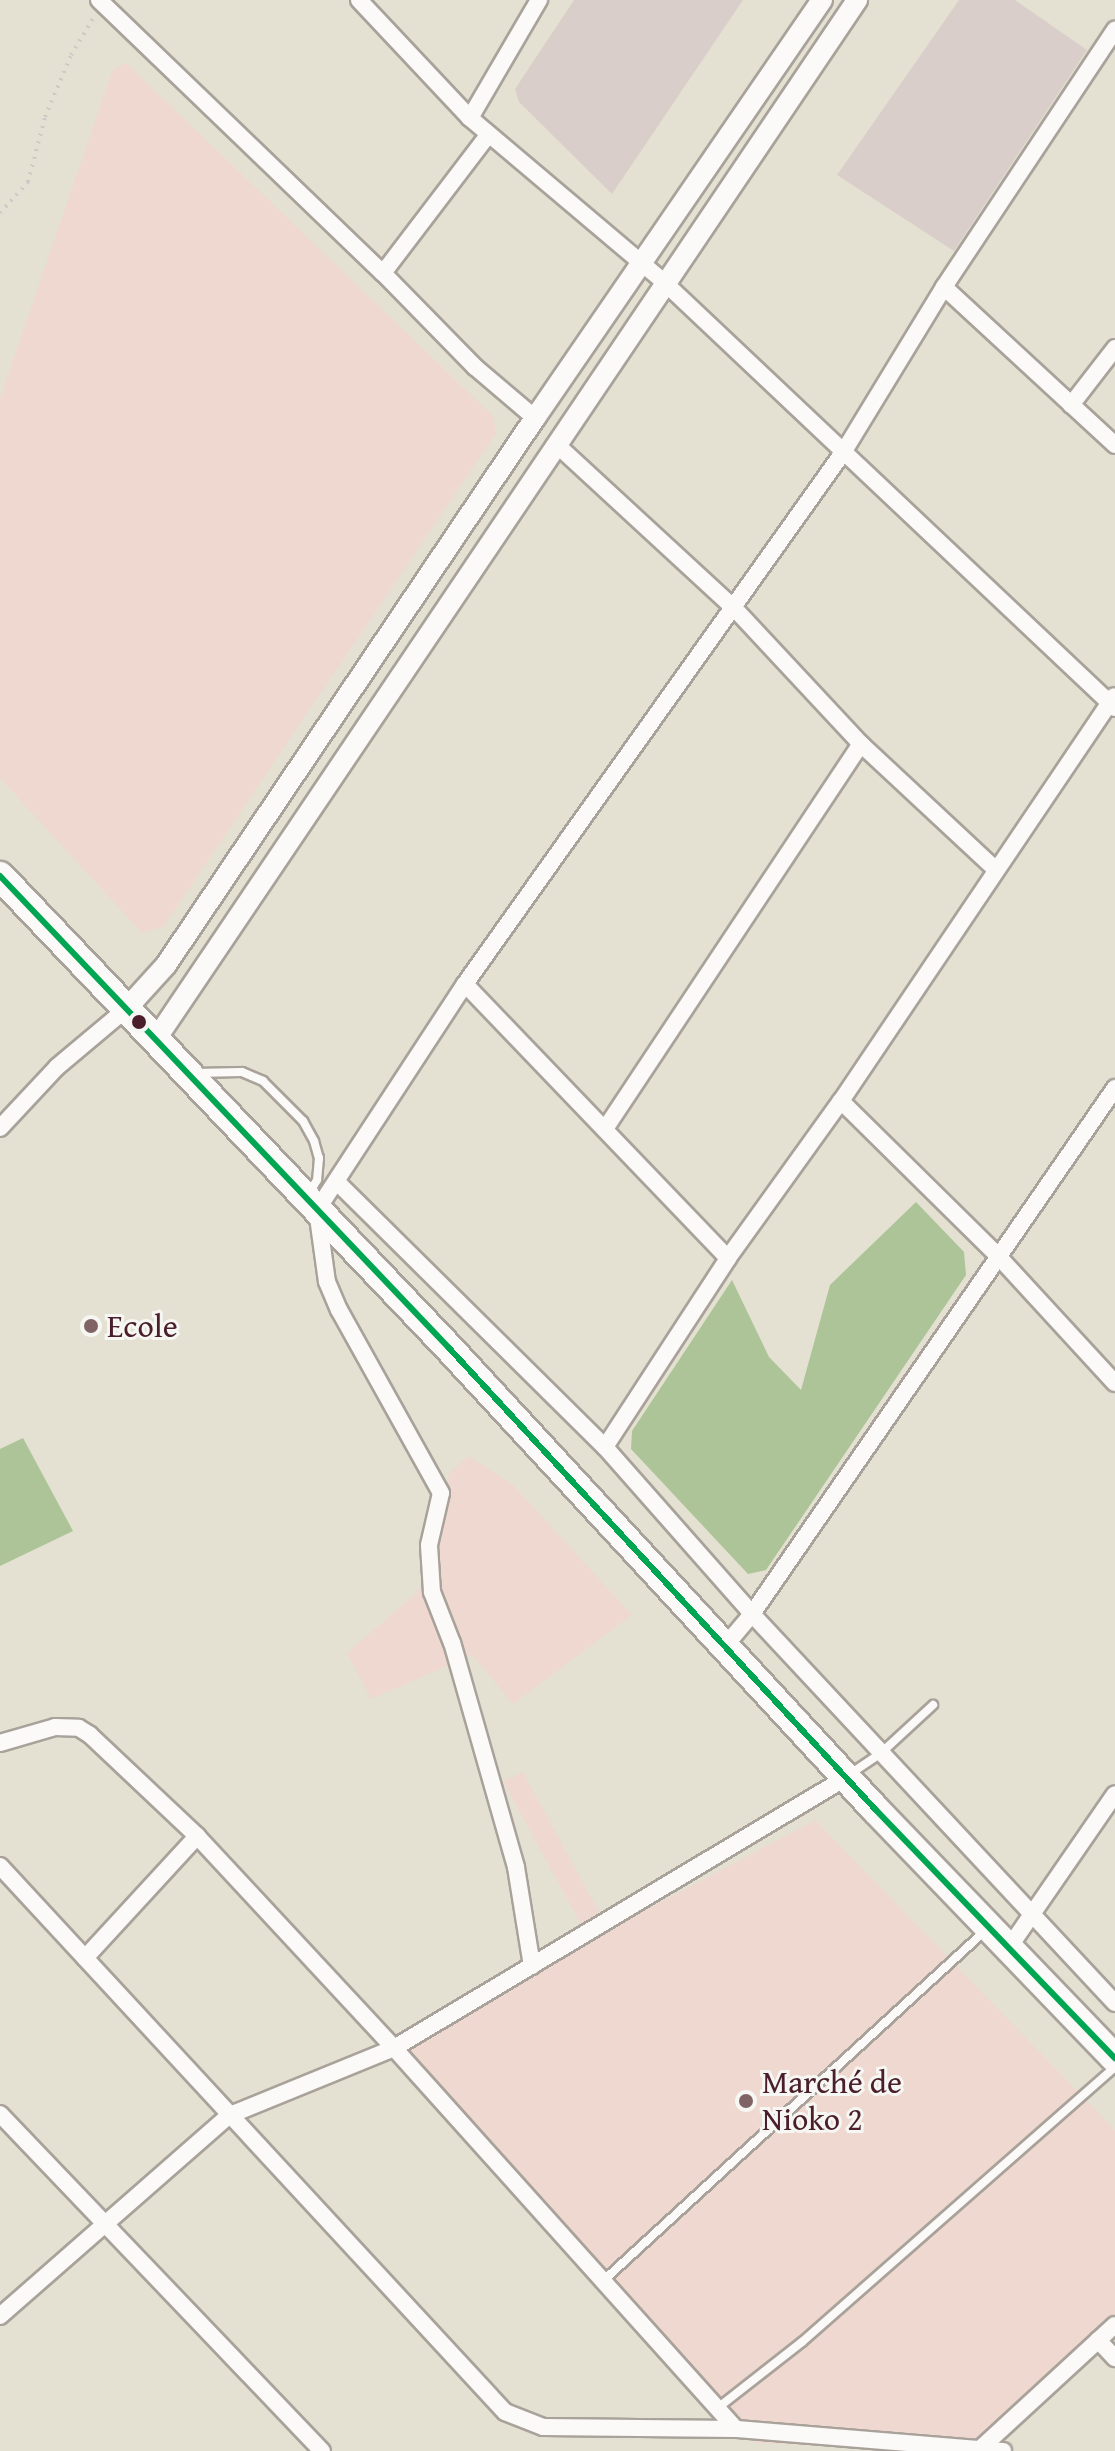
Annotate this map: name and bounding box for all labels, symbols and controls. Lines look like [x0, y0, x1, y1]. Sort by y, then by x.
unlabelled marker [131, 1014, 147, 1030]
place label: Ecole [107, 1307, 178, 1345]
marker: Ecole [82, 1317, 100, 1335]
place label: Marché de Nioko 2 [762, 2064, 902, 2139]
marker: Marché de Nioko 2 [737, 2092, 755, 2110]

